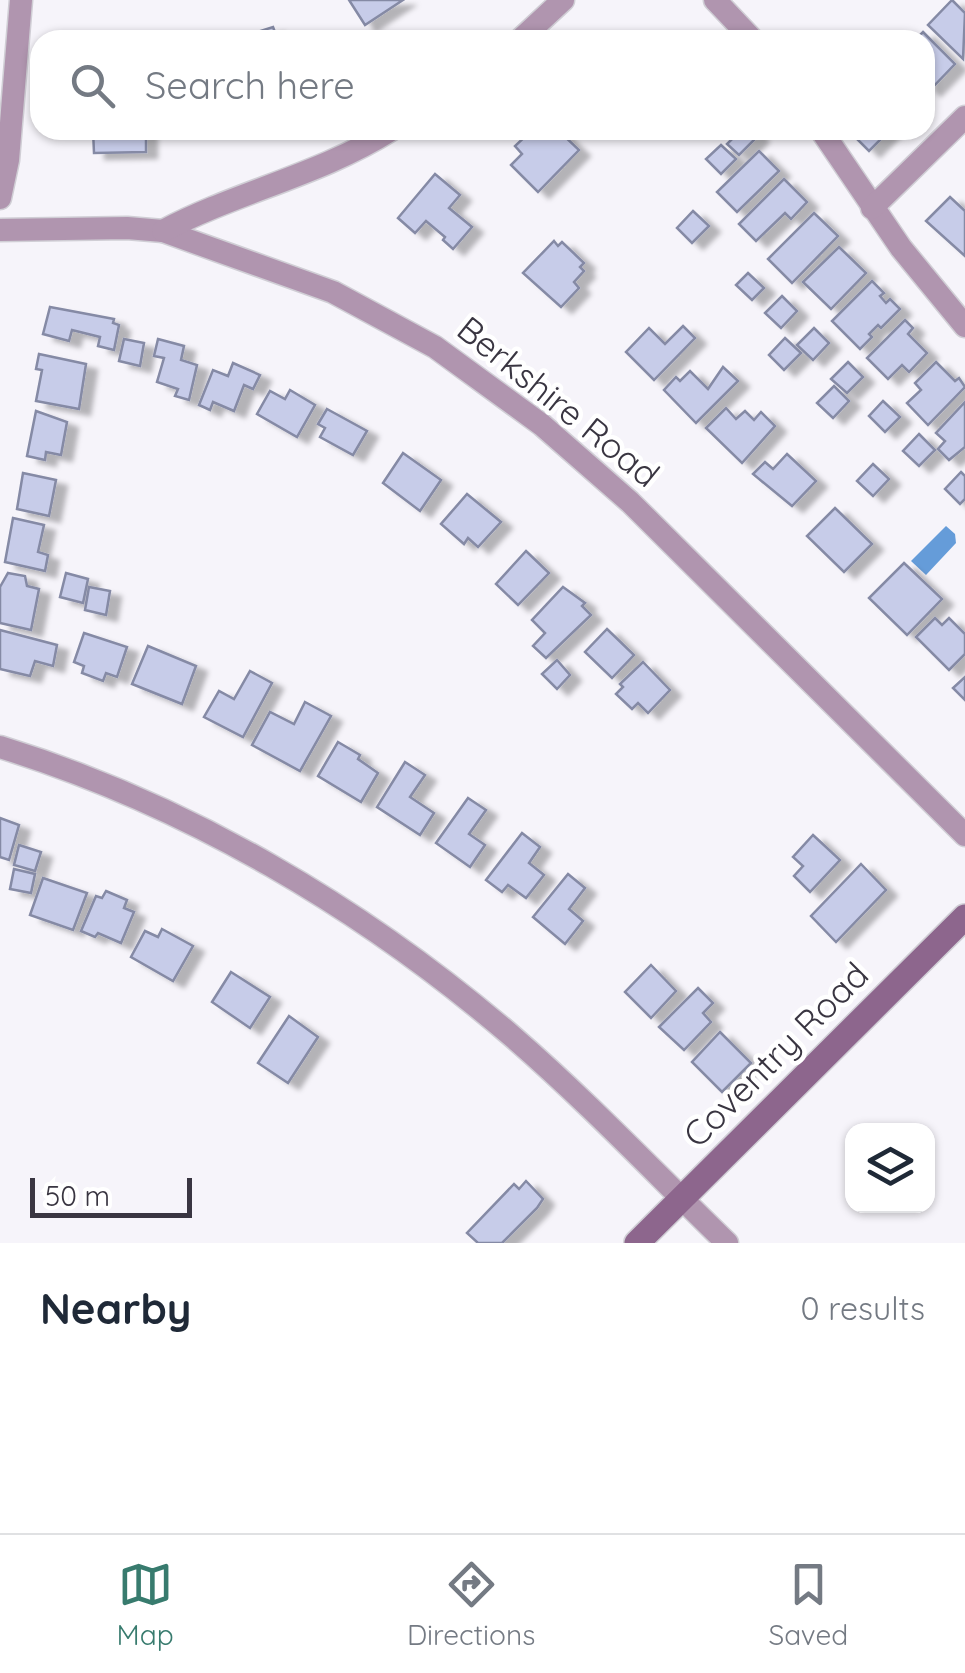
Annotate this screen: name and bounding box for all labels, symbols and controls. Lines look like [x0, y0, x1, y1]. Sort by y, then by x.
search box [30, 30, 935, 140]
icon: search [65, 58, 120, 113]
text: Search here [145, 61, 355, 109]
street label: Berkshire Road [449, 306, 669, 496]
street label: Coventry Road [674, 953, 877, 1156]
map controls [845, 1123, 935, 1213]
button: layers [845, 1123, 935, 1213]
scale bar [30, 1173, 192, 1218]
text: 50 m [45, 1178, 110, 1213]
text: Nearby [40, 1282, 191, 1335]
text: 0 results [801, 1288, 925, 1328]
tab: Map [117, 1557, 174, 1652]
tab: Directions [407, 1557, 535, 1652]
tab: Saved [769, 1557, 848, 1652]

